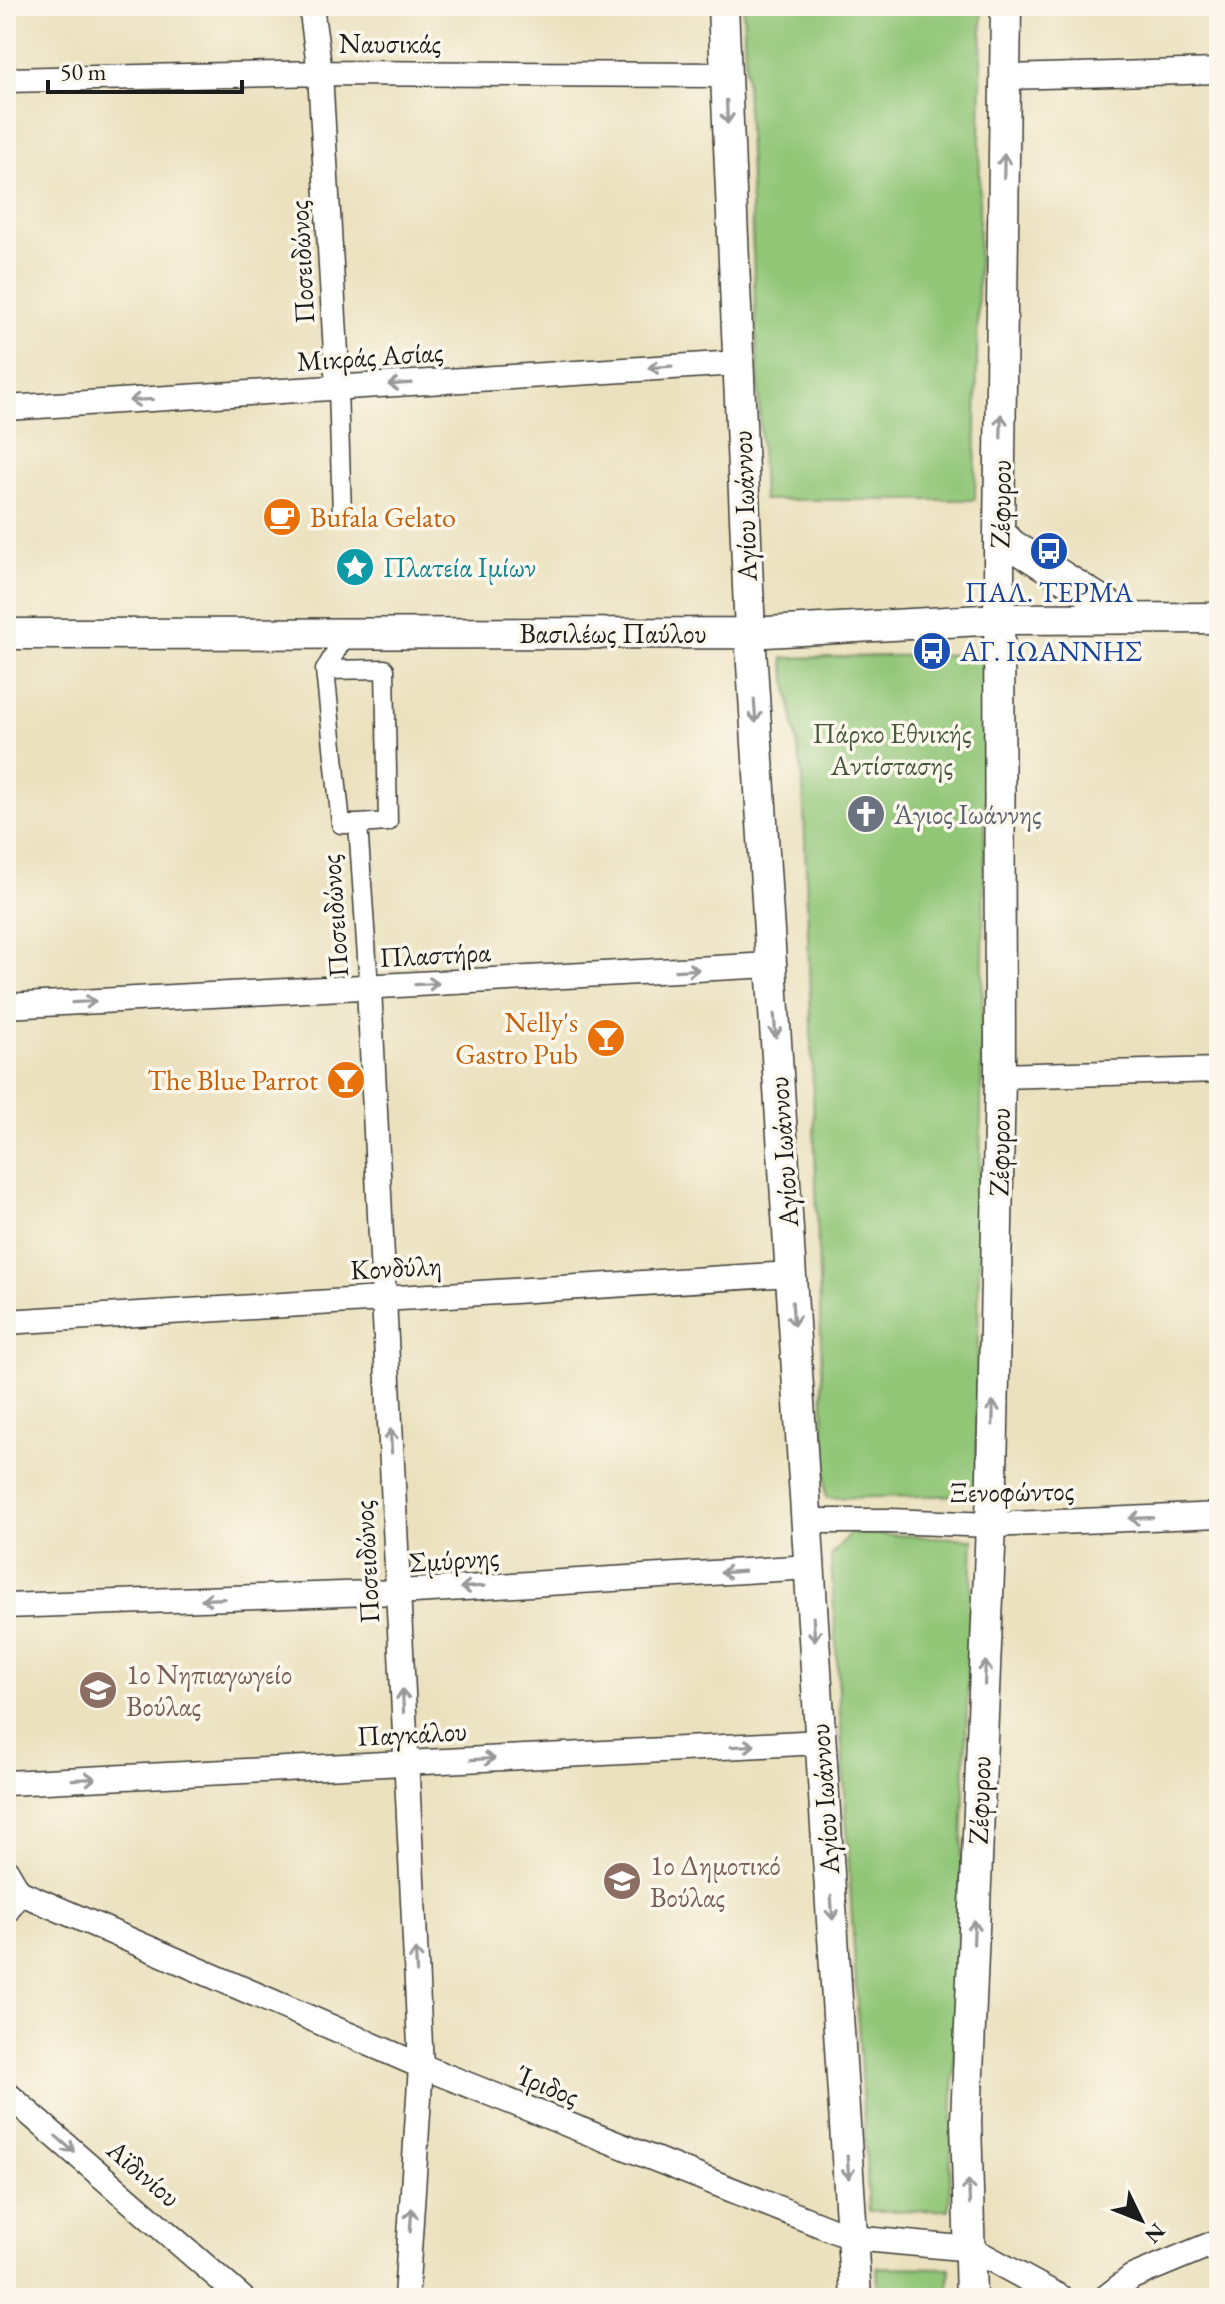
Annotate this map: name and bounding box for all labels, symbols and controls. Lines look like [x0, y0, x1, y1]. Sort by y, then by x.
street label: Ναυσικάς [339, 25, 441, 61]
scale bar [48, 44, 242, 94]
text: 50 m [60, 56, 107, 87]
one-way arrow [720, 98, 735, 125]
one-way arrow [996, 153, 1012, 180]
street label: Ποσειδώνος [280, 199, 322, 325]
street label: Μικράς Ασίας [296, 333, 444, 379]
one-way arrow [647, 360, 674, 375]
one-way arrow [387, 377, 414, 392]
one-way arrow [128, 392, 155, 407]
one-way arrow [993, 413, 1009, 440]
street label: Αγίου Ιωάννου [723, 430, 765, 583]
street label: Ζέφυρου [981, 459, 1019, 549]
cafe icon: Bufala Gelato [261, 496, 303, 538]
place label: Bufala Gelato [310, 499, 456, 535]
bus stop icon: ΠΑΛ. ΤΕΡΜΑ [1028, 530, 1070, 572]
place icon: Πλατεία Ιμίων [334, 546, 376, 588]
place label: Πλατεία Ιμίων [383, 549, 536, 585]
place label: ΠΑΛ. ΤΕΡΜΑ [965, 574, 1134, 610]
street label: Βασιλέως Παύλου [519, 615, 707, 651]
bus stop icon: ΑΓ. ΙΩΑΝΝΗΣ [911, 630, 953, 672]
place label: ΑΓ. ΙΩΑΝΝΗΣ [959, 633, 1142, 669]
one-way arrow [747, 697, 762, 724]
park label: Πάρκο Εθνικής Αντίστασης [812, 715, 972, 783]
church icon: Άγιος Ιωάννης [845, 793, 887, 835]
place label: Άγιος Ιωάννης [893, 796, 1042, 832]
street label: Ποσειδώνος [312, 853, 356, 979]
street label: Πλαστήρα [378, 933, 492, 975]
one-way arrow [673, 962, 700, 977]
one-way arrow [413, 976, 440, 991]
one-way arrow [70, 995, 97, 1010]
place label: Nelly's Gastro Pub [455, 1004, 578, 1072]
one-way arrow [768, 1013, 783, 1039]
bar icon: Nelly's Gastro Pub [585, 1017, 627, 1059]
bar icon: The Blue Parrot [325, 1059, 367, 1101]
place label: The Blue Parrot [147, 1062, 318, 1098]
street label: Αγίου Ιωάννου [760, 1075, 806, 1230]
street label: Ζέφυρου [980, 1107, 1018, 1197]
street label: Κονδύλη [349, 1247, 443, 1287]
one-way arrow [786, 1300, 801, 1327]
one-way arrow [985, 1400, 1001, 1427]
one-way arrow [383, 1428, 398, 1455]
street label: Ξενοφώντος [950, 1472, 1074, 1510]
street label: Ποσειδώνος [345, 1499, 387, 1625]
one-way arrow [1128, 1511, 1155, 1526]
street label: Σμύρνης [408, 1538, 500, 1580]
one-way arrow [719, 1564, 746, 1579]
one-way arrow [459, 1580, 486, 1595]
one-way arrow [200, 1591, 227, 1606]
one-way arrow [806, 1615, 821, 1642]
place label: 1ο Νηπιαγωγείο Βούλας [126, 1656, 292, 1724]
one-way arrow [977, 1660, 992, 1687]
school or university icon: 1ο Νηπιαγωγείο Βούλας [77, 1669, 119, 1711]
one-way arrow [395, 1688, 410, 1715]
street label: Παγκάλου [356, 1712, 468, 1754]
street label: Αγίου Ιωάννου [801, 1722, 847, 1877]
one-way arrow [729, 1738, 756, 1753]
one-way arrow [469, 1751, 496, 1766]
street label: Ζέφυρου [959, 1755, 999, 1845]
one-way arrow [70, 1771, 97, 1786]
place label: 1ο Δημοτικό Βούλας [650, 1847, 781, 1915]
school or university icon: 1ο Δημοτικό Βούλας [601, 1860, 643, 1902]
one-way arrow [825, 1894, 840, 1921]
one-way arrow [966, 1919, 981, 1946]
one-way arrow [408, 1948, 423, 1975]
street label: Ίριδος [511, 2056, 585, 2114]
street label: Αϊδινίου [99, 2131, 188, 2215]
one-way arrow [54, 2135, 75, 2153]
one-way arrow [841, 2153, 856, 2180]
one-way arrow [961, 2179, 976, 2206]
north arrow [1101, 2180, 1181, 2260]
one-way arrow [404, 2207, 419, 2234]
text: N [1138, 2217, 1172, 2250]

